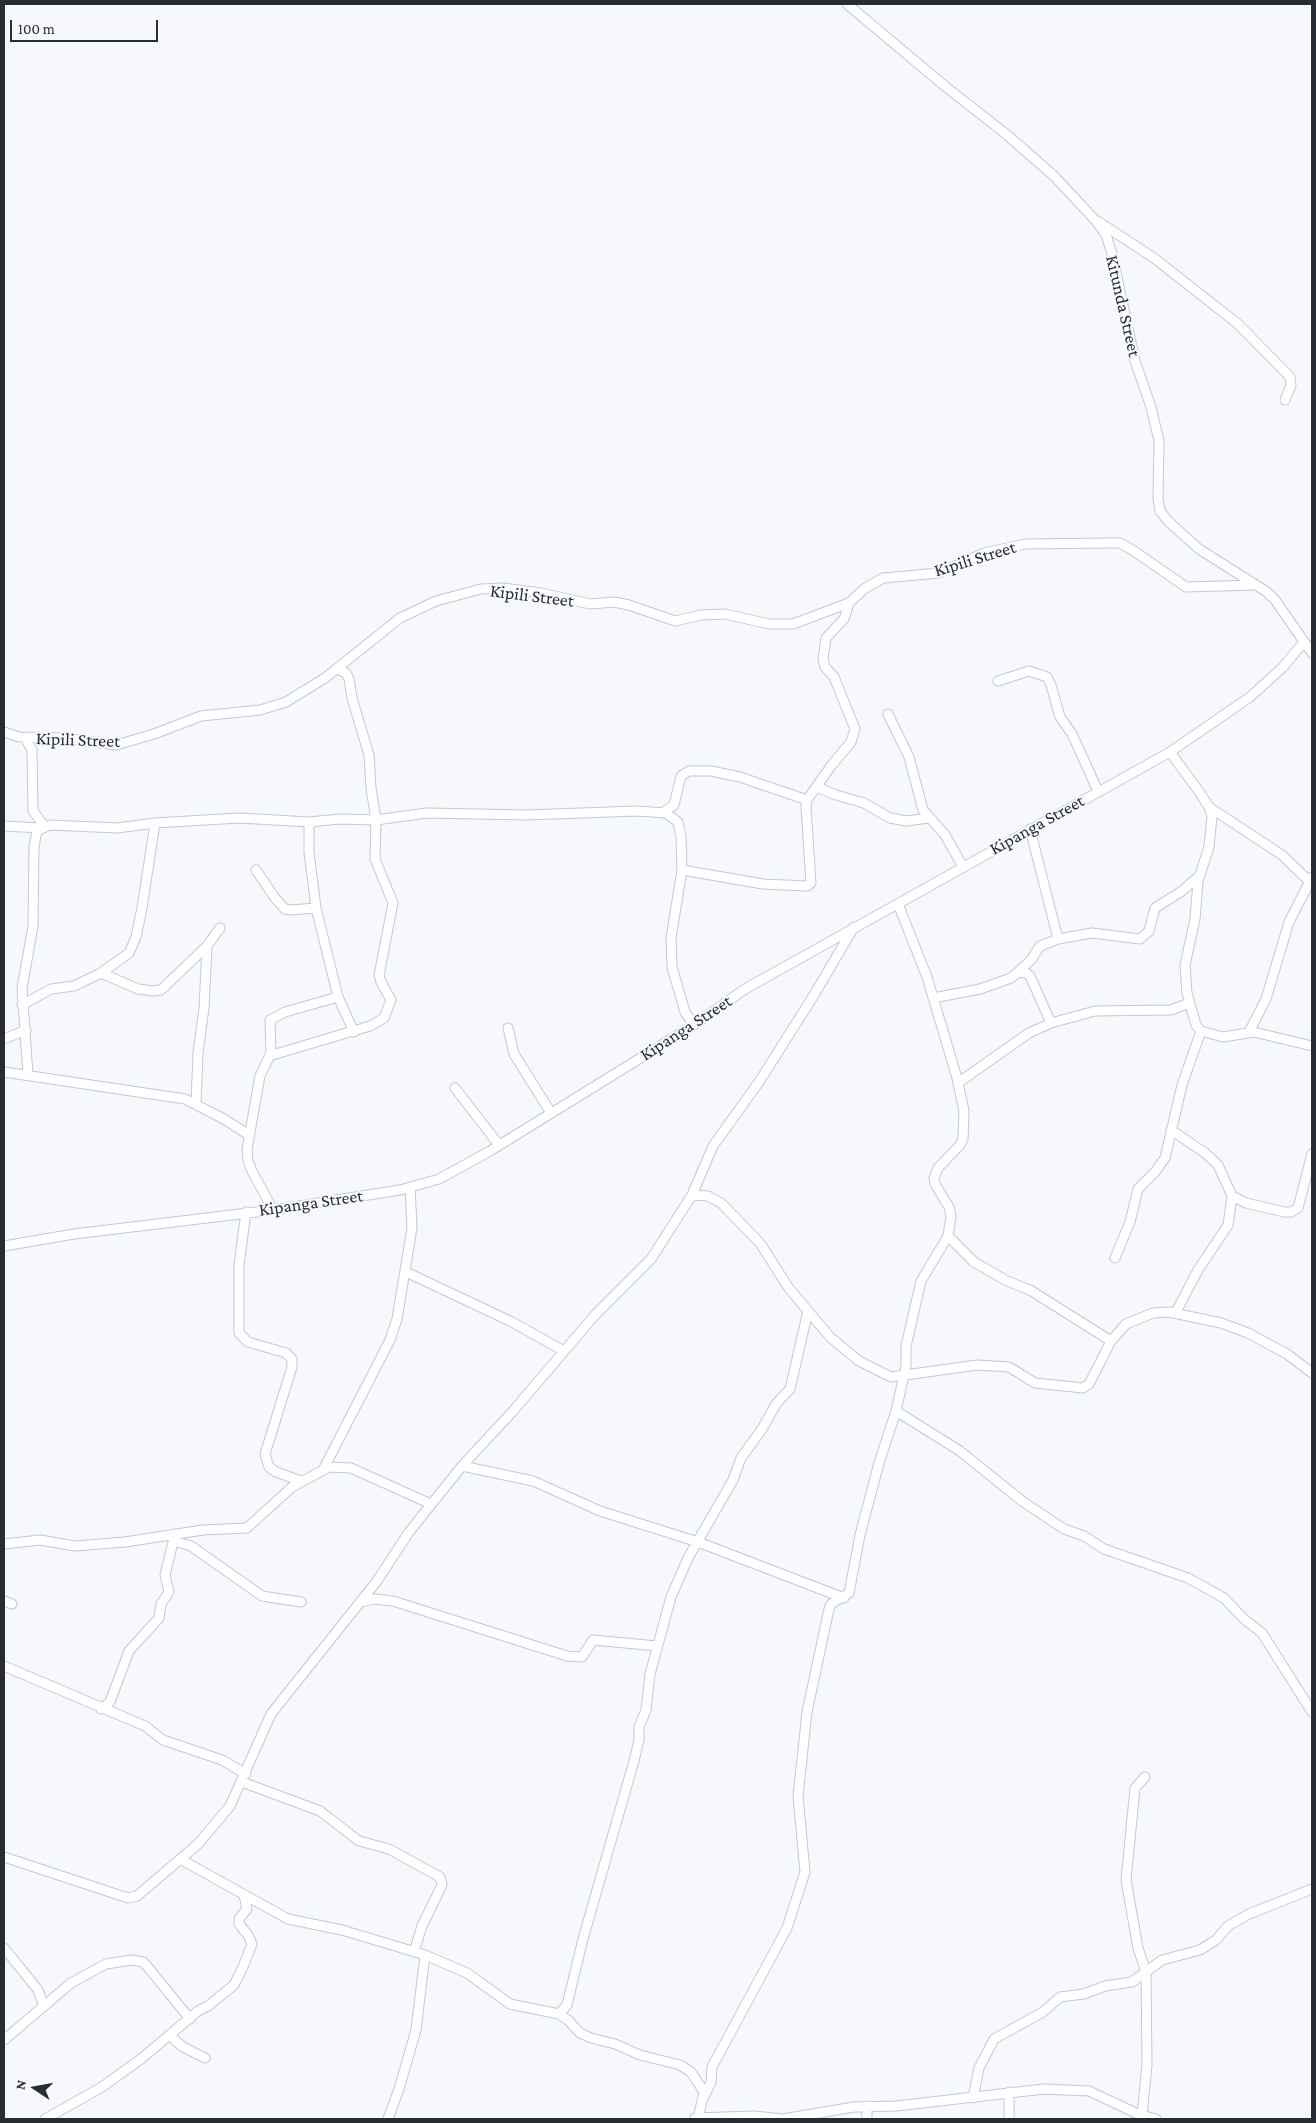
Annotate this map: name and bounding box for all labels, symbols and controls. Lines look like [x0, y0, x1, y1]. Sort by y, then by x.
scale bar [12, 10, 160, 42]
text: 100 m [18, 21, 55, 37]
street label: Kitunda Street [1101, 253, 1145, 359]
street label: Kipili Street [932, 536, 1018, 582]
street label: Kipili Street [489, 580, 575, 612]
street label: Kipili Street [36, 728, 120, 752]
street label: Kipanga Street [986, 790, 1088, 860]
street label: Kipanga Street [636, 990, 736, 1066]
street label: Kipanga Street [258, 1185, 364, 1221]
north arrow [10, 2063, 60, 2113]
text: N [12, 2079, 29, 2091]

